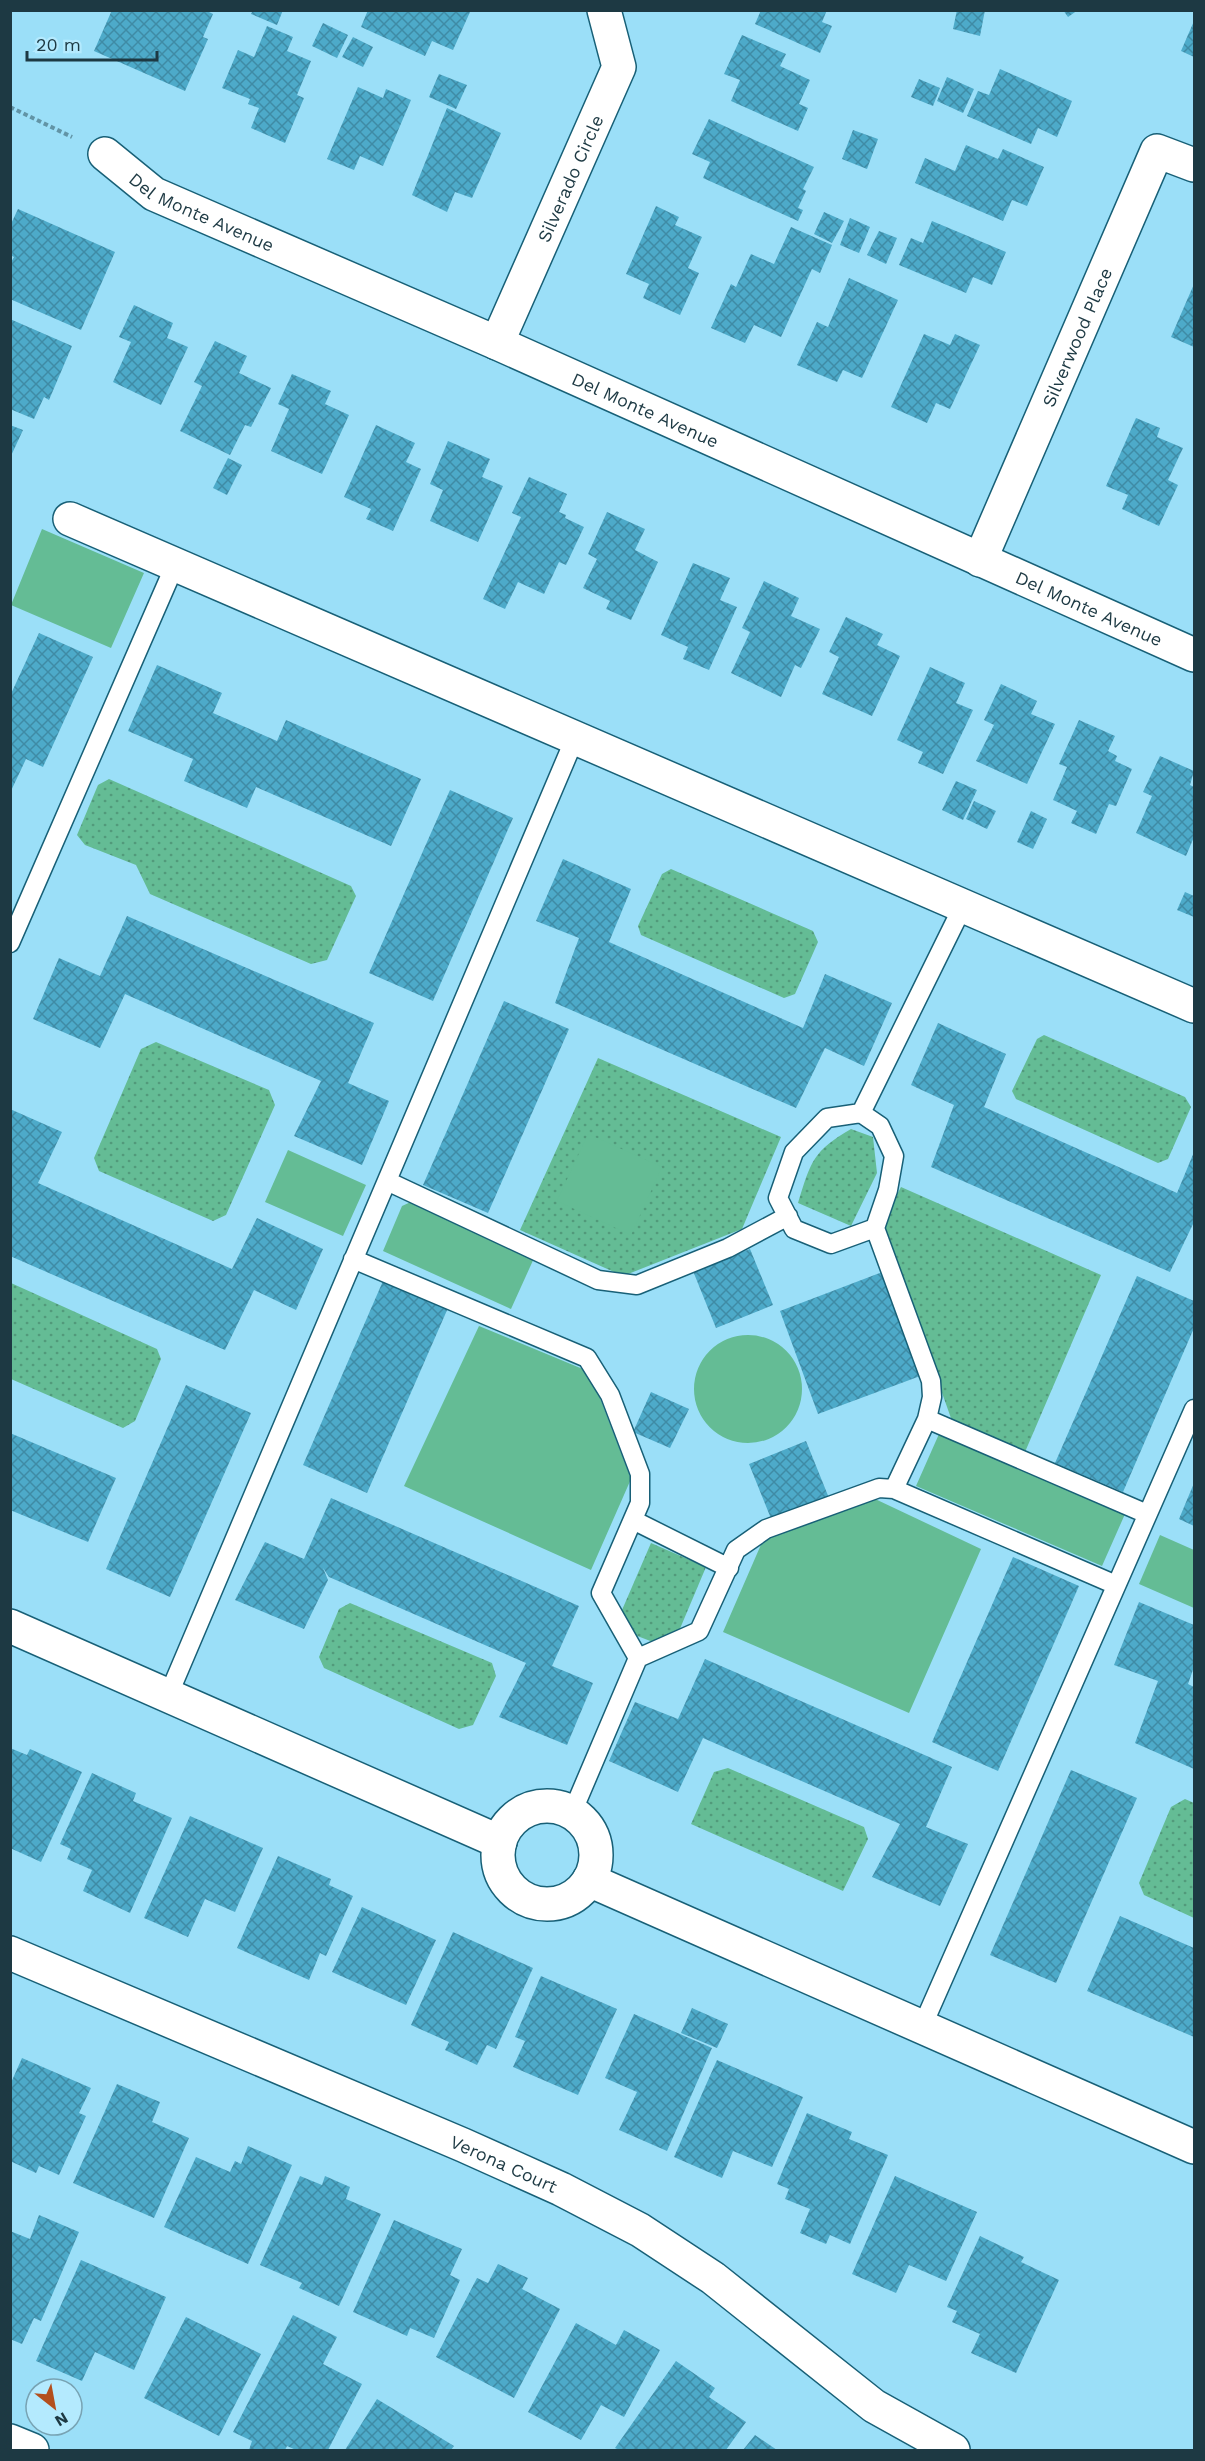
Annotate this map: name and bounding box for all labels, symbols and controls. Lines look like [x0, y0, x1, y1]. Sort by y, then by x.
scale bar [27, 24, 158, 62]
text: 20 m [36, 34, 81, 55]
street label: Silverado Circle [532, 111, 607, 245]
street label: Del Monte Avenue [125, 168, 277, 255]
street label: Silverwood Place [1037, 264, 1116, 410]
street label: Del Monte Avenue [569, 368, 722, 451]
street label: Del Monte Avenue [1013, 566, 1166, 650]
street label: Verona Court [447, 2130, 561, 2197]
north arrow [24, 2377, 84, 2437]
text: N [51, 2408, 71, 2431]

